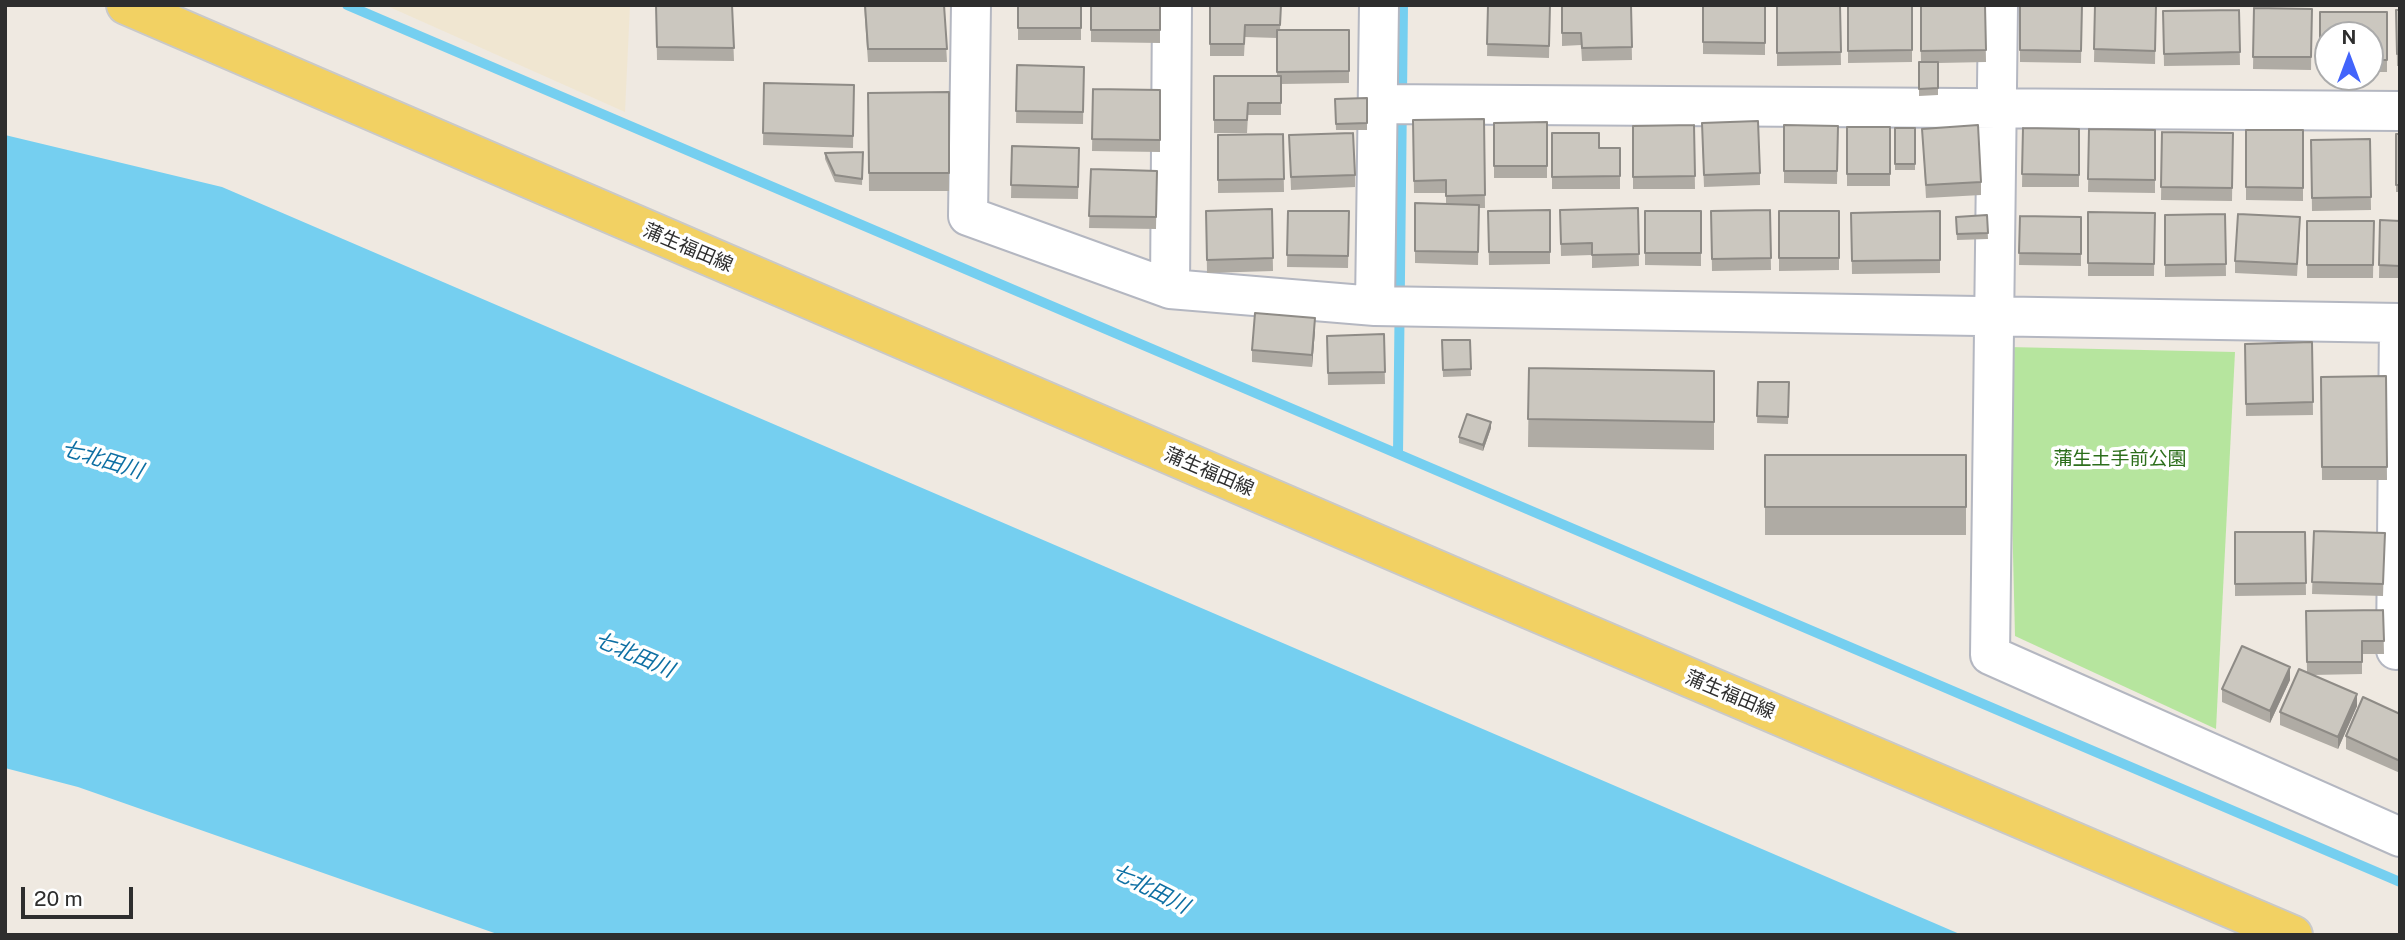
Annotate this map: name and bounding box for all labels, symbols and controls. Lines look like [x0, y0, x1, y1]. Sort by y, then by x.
north arrow [2314, 21, 2384, 91]
text: N [2342, 26, 2356, 48]
street label: 蒲生福田線 [640, 219, 736, 277]
water label: 七北田川 [58, 436, 146, 484]
street label: 蒲生福田線 [1161, 443, 1257, 501]
park label: 蒲生土手前公園 [2054, 448, 2186, 470]
water label: 七北田川 [590, 627, 678, 683]
street label: 蒲生福田線 [1682, 666, 1778, 724]
water label: 七北田川 [1107, 859, 1193, 919]
scale bar [24, 874, 136, 918]
text: 20 m [34, 886, 83, 911]

